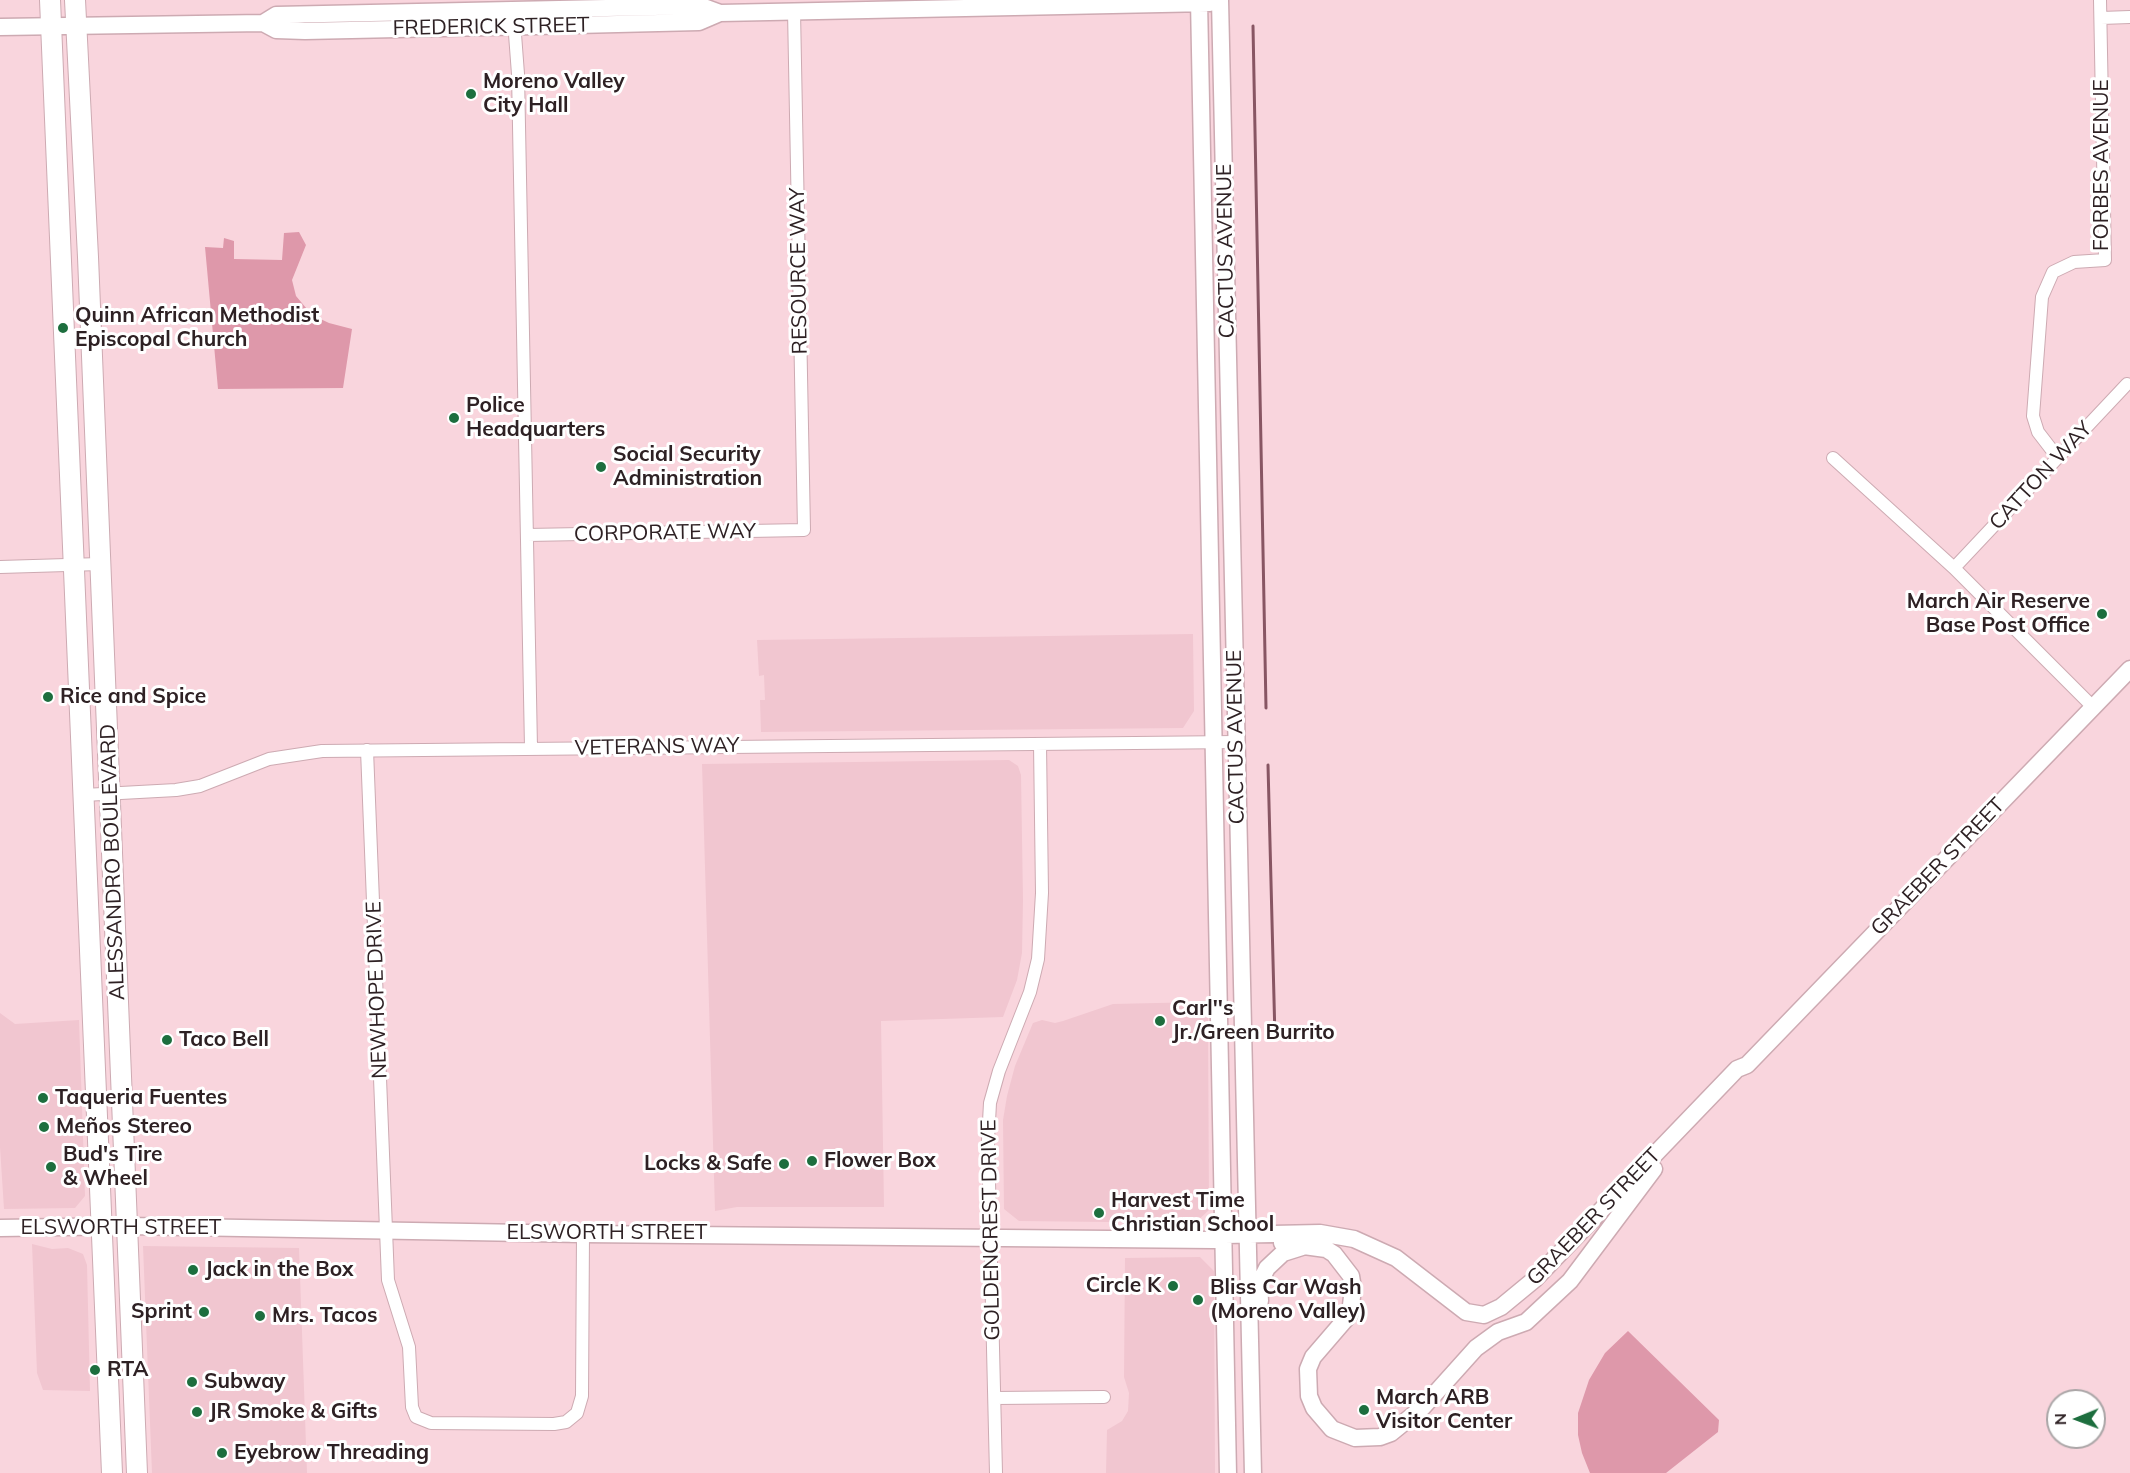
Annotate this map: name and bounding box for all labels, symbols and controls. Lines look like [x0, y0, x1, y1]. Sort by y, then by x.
street label: FREDERICK STREET [392, 13, 590, 41]
place label: Moreno Valley City Hall [483, 69, 625, 119]
street label: FORBES AVENUE [2089, 79, 2115, 251]
marker: Moreno Valley City Hall [464, 87, 478, 101]
street label: CACTUS AVENUE [1212, 164, 1240, 338]
street label: RESOURCE WAY [785, 187, 813, 355]
place label: Quinn African Methodist Episcopal Church [75, 303, 319, 353]
marker: Quinn African Methodist Episcopal Church [56, 321, 70, 335]
place label: Police Headquarters [466, 393, 605, 443]
marker: Police Headquarters [447, 411, 461, 425]
street label: CATTON WAY [1984, 417, 2098, 535]
place label: Social Security Administration [613, 442, 762, 492]
marker: Social Security Administration [594, 460, 608, 474]
street label: CORPORATE WAY [574, 519, 756, 547]
place label: March Air Reserve Base Post Office [1907, 589, 2090, 639]
marker: March Air Reserve Base Post Office [2095, 607, 2109, 621]
street label: CACTUS AVENUE [1222, 650, 1250, 824]
place label: Rice and Spice [60, 684, 206, 710]
marker: Rice and Spice [41, 690, 55, 704]
street label: ALESSANDRO BOULEVARD [96, 723, 130, 1001]
street label: VETERANS WAY [574, 733, 740, 761]
street label: GRAEBER STREET [1866, 793, 2010, 941]
street label: NEWHOPE DRIVE [361, 901, 393, 1079]
place label: Carl''s Jr./Green Burrito [1172, 996, 1335, 1046]
marker: Carl''s Jr./Green Burrito [1153, 1014, 1167, 1028]
place label: Taco Bell [179, 1027, 269, 1053]
marker: Taco Bell [160, 1033, 174, 1047]
place label: Taqueria Fuentes [55, 1085, 227, 1111]
marker: Taqueria Fuentes [36, 1091, 50, 1105]
place label: Meños Stereo [56, 1114, 192, 1140]
street label: GOLDENCREST DRIVE [976, 1119, 1006, 1341]
marker: Meños Stereo [37, 1120, 51, 1134]
place label: Bud's Tire & Wheel [63, 1142, 162, 1192]
street label: GRAEBER STREET [1522, 1143, 1666, 1291]
place label: Flower Box [824, 1148, 936, 1174]
place label: Locks & Safe [644, 1151, 772, 1177]
marker: Flower Box [805, 1154, 819, 1168]
marker: Locks & Safe [777, 1157, 791, 1171]
marker: Bud's Tire & Wheel [44, 1160, 58, 1174]
place label: Harvest Time Christian School [1111, 1188, 1274, 1238]
marker: Harvest Time Christian School [1092, 1206, 1106, 1220]
street label: ELSWORTH STREET [21, 1215, 221, 1241]
street label: ELSWORTH STREET [507, 1220, 707, 1246]
place label: Jack in the Box [205, 1257, 354, 1283]
marker: Jack in the Box [186, 1263, 200, 1277]
place label: Circle K [1086, 1273, 1161, 1299]
place label: Bliss Car Wash (Moreno Valley) [1210, 1275, 1367, 1325]
marker: Circle K [1166, 1279, 1180, 1293]
marker: Bliss Car Wash (Moreno Valley) [1191, 1293, 1205, 1307]
place label: Sprint [131, 1299, 192, 1325]
place label: Mrs. Tacos [272, 1303, 378, 1329]
marker: Sprint [197, 1305, 211, 1319]
marker: Mrs. Tacos [253, 1309, 267, 1323]
place label: RTA [107, 1357, 148, 1383]
marker: RTA [88, 1363, 102, 1377]
place label: Subway [204, 1369, 286, 1395]
marker: Subway [185, 1375, 199, 1389]
place label: March ARB Visitor Center [1376, 1385, 1512, 1435]
north arrow [2046, 1389, 2106, 1449]
place label: JR Smoke & Gifts [209, 1399, 377, 1425]
marker: March ARB Visitor Center [1357, 1403, 1371, 1417]
marker: JR Smoke & Gifts [190, 1405, 204, 1419]
text: N [2050, 1413, 2070, 1425]
place label: Eyebrow Threading [234, 1440, 429, 1466]
marker: Eyebrow Threading [215, 1446, 229, 1460]

